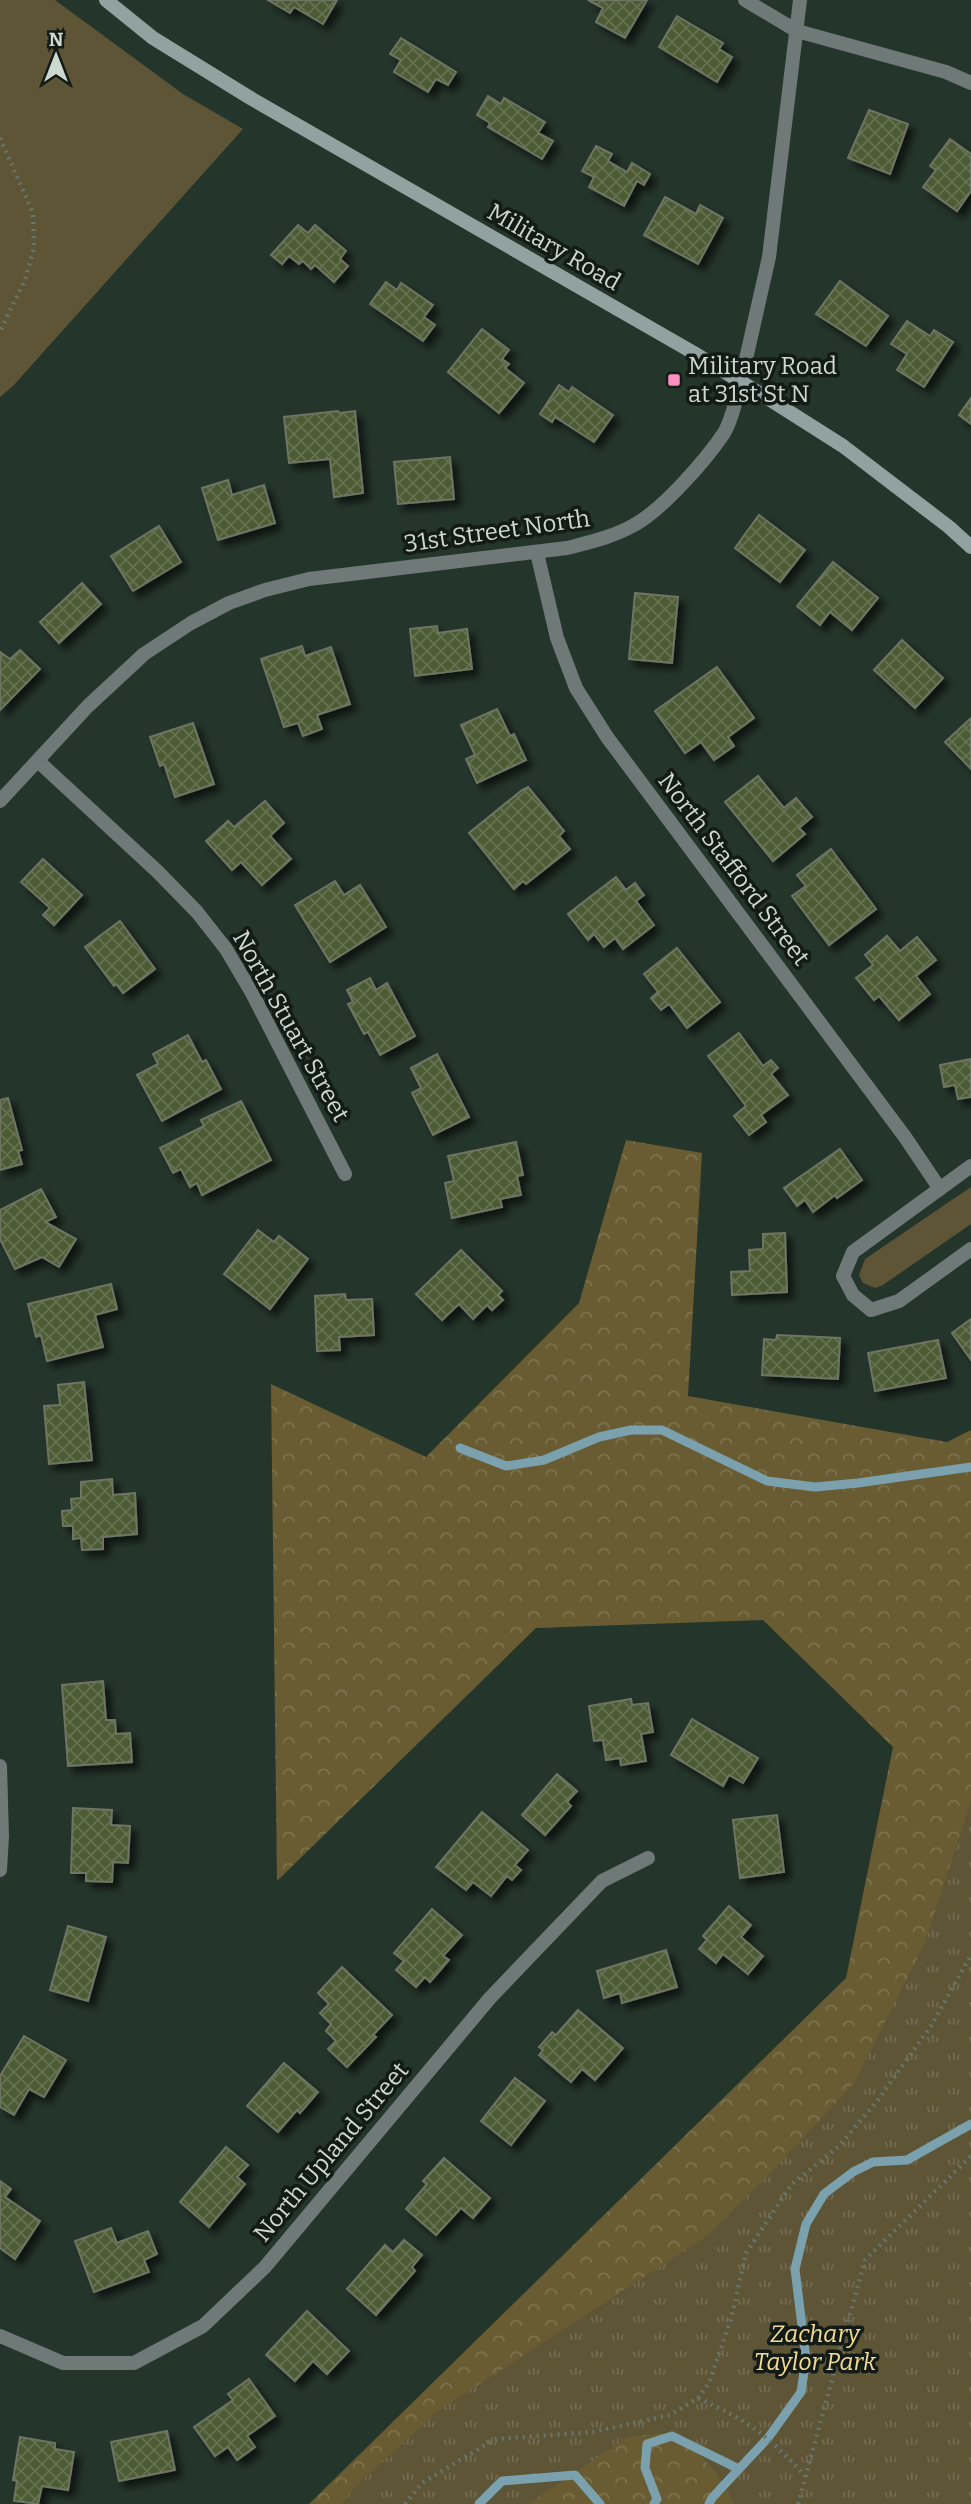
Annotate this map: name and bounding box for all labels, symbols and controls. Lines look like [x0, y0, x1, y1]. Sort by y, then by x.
north arrow [21, 21, 91, 91]
text: N [49, 28, 64, 51]
street label: Military Road [482, 198, 626, 296]
place label: Military Road at 31st St N [688, 352, 837, 408]
marker: Military Road at 31st St N [666, 372, 682, 388]
street label: 31st Street North [402, 504, 592, 558]
street label: North Stafford Street [653, 767, 816, 971]
street label: North Stuart Street [227, 926, 355, 1127]
street label: North Upland Street [248, 2057, 414, 2247]
park label: Zachary Taylor Park [754, 2320, 877, 2376]

